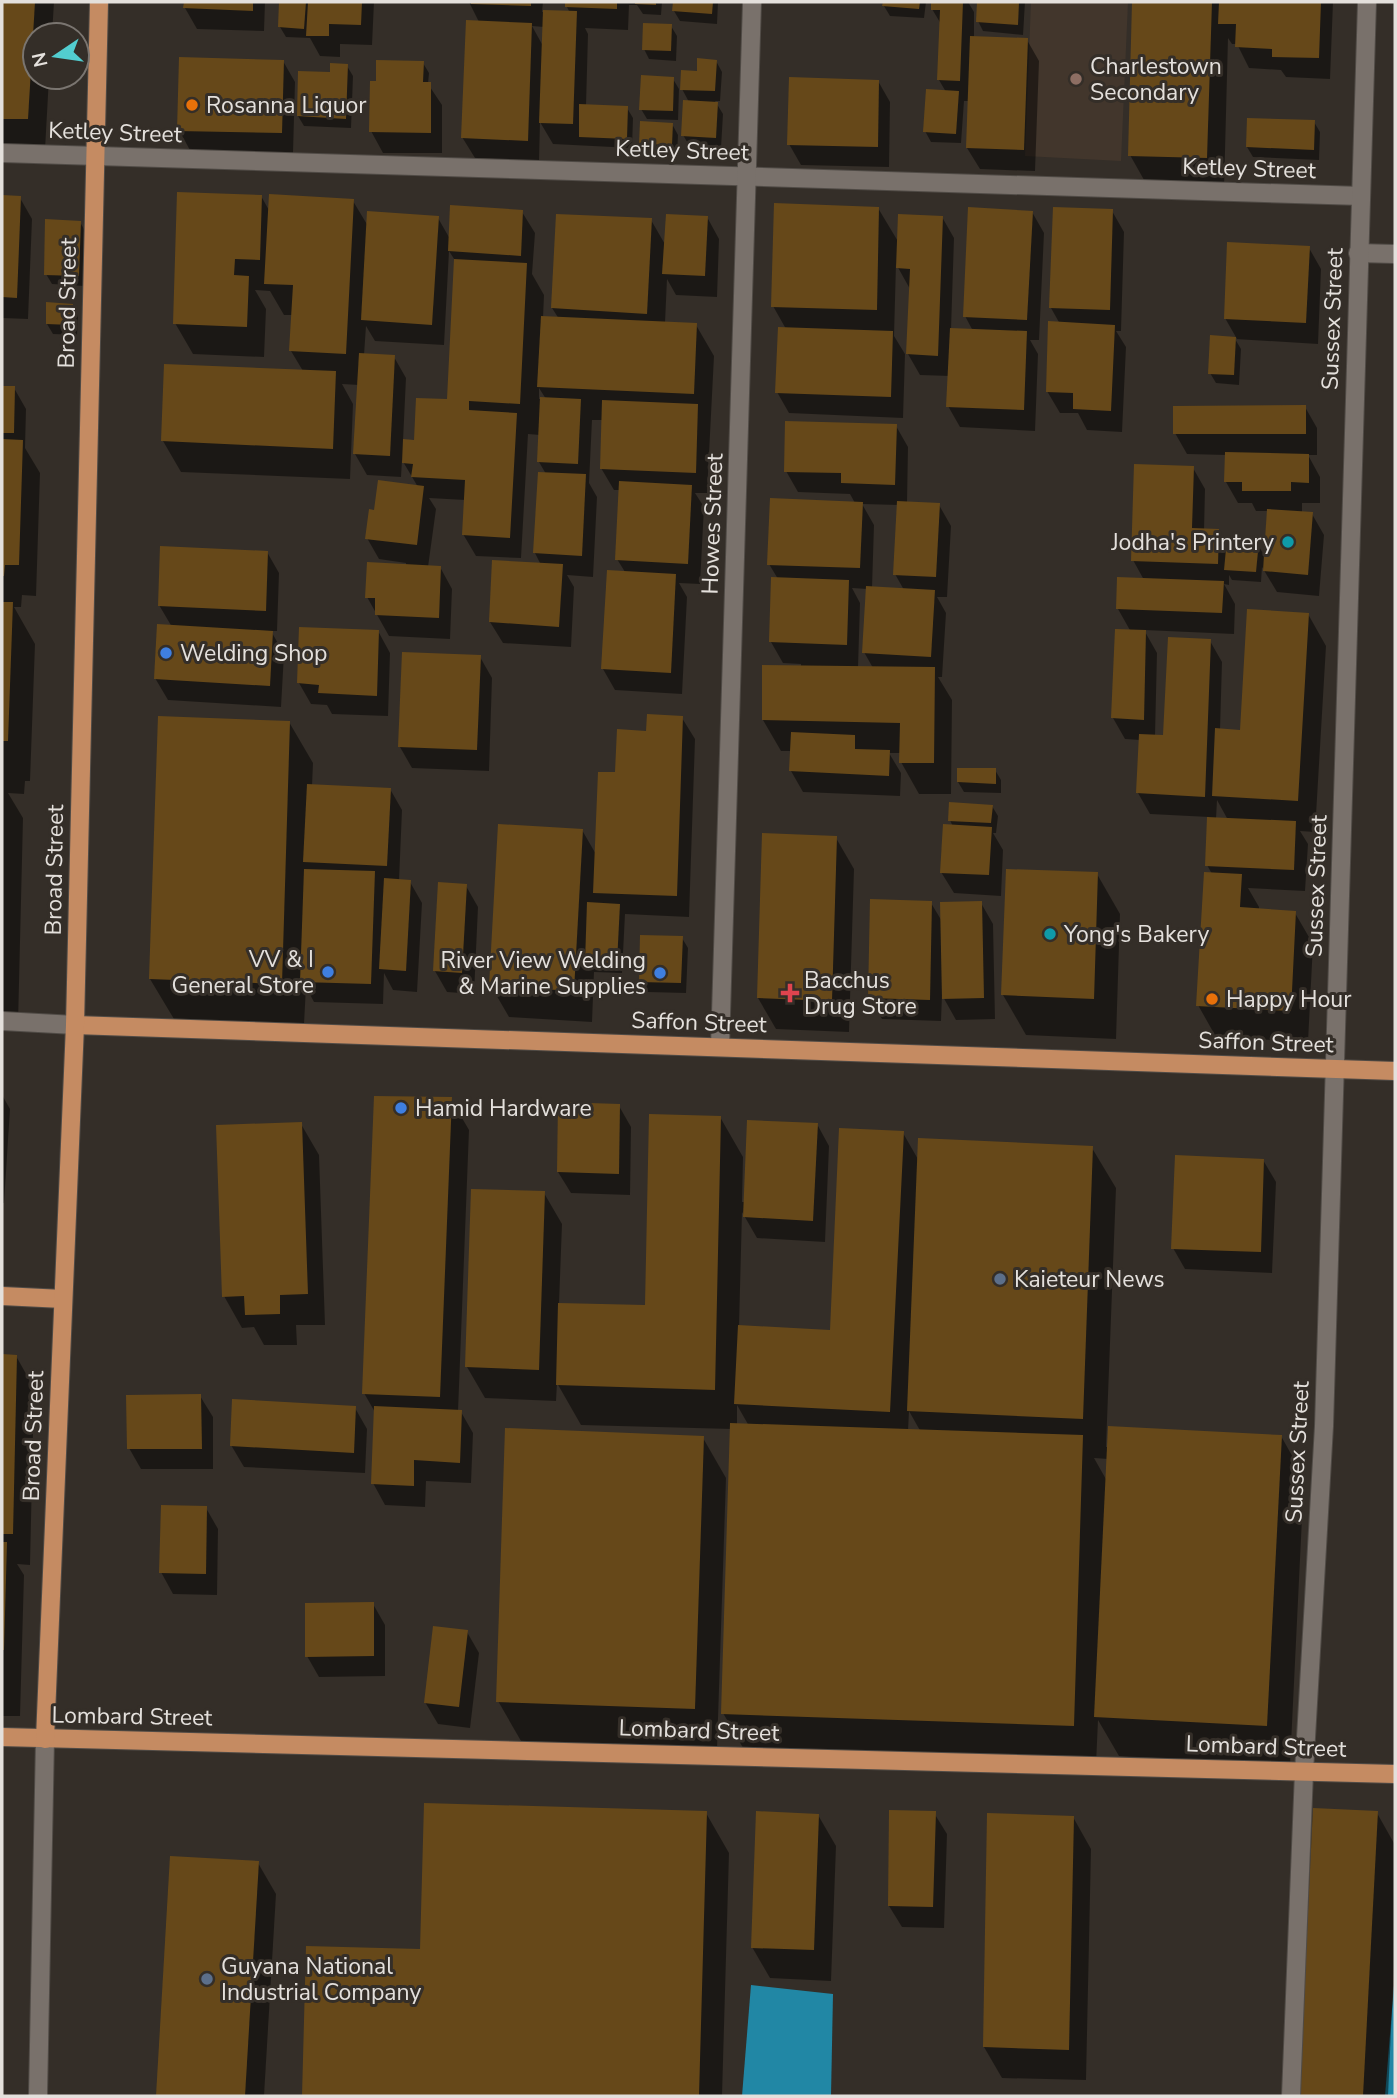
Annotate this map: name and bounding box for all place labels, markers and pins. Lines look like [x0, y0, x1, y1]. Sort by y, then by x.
place label: Charlestown Secondary [1090, 51, 1222, 108]
marker: Charlestown Secondary [1068, 71, 1084, 87]
place label: Rosanna Liquor [206, 90, 367, 121]
marker: Rosanna Liquor [184, 97, 200, 113]
place label: Jodha's Printery [1110, 527, 1274, 558]
marker: Jodha's Printery [1280, 534, 1296, 550]
place label: Welding Shop [180, 638, 328, 669]
marker: Welding Shop [158, 645, 174, 661]
place label: Yong's Bakery [1063, 919, 1209, 950]
marker: Yong's Bakery [1042, 926, 1058, 942]
place label: VV & I General Store [172, 944, 314, 1001]
place label: River View Welding & Marine Supplies [441, 945, 646, 1002]
marker: VV & I General Store [320, 964, 336, 980]
marker: River View Welding & Marine Supplies [652, 965, 668, 981]
place label: Bacchus Drug Store [804, 965, 917, 1022]
place label: Happy Hour [1226, 984, 1352, 1015]
marker: Bacchus Drug Store [782, 985, 798, 1001]
marker: Happy Hour [1204, 991, 1220, 1007]
place label: Hamid Hardware [415, 1093, 592, 1124]
marker: Hamid Hardware [393, 1100, 409, 1116]
place label: Kaieteur News [1014, 1264, 1165, 1295]
marker: Kaieteur News [992, 1271, 1008, 1287]
place label: Guyana National Industrial Company [221, 1951, 421, 2008]
marker: Guyana National Industrial Company [199, 1971, 215, 1987]

